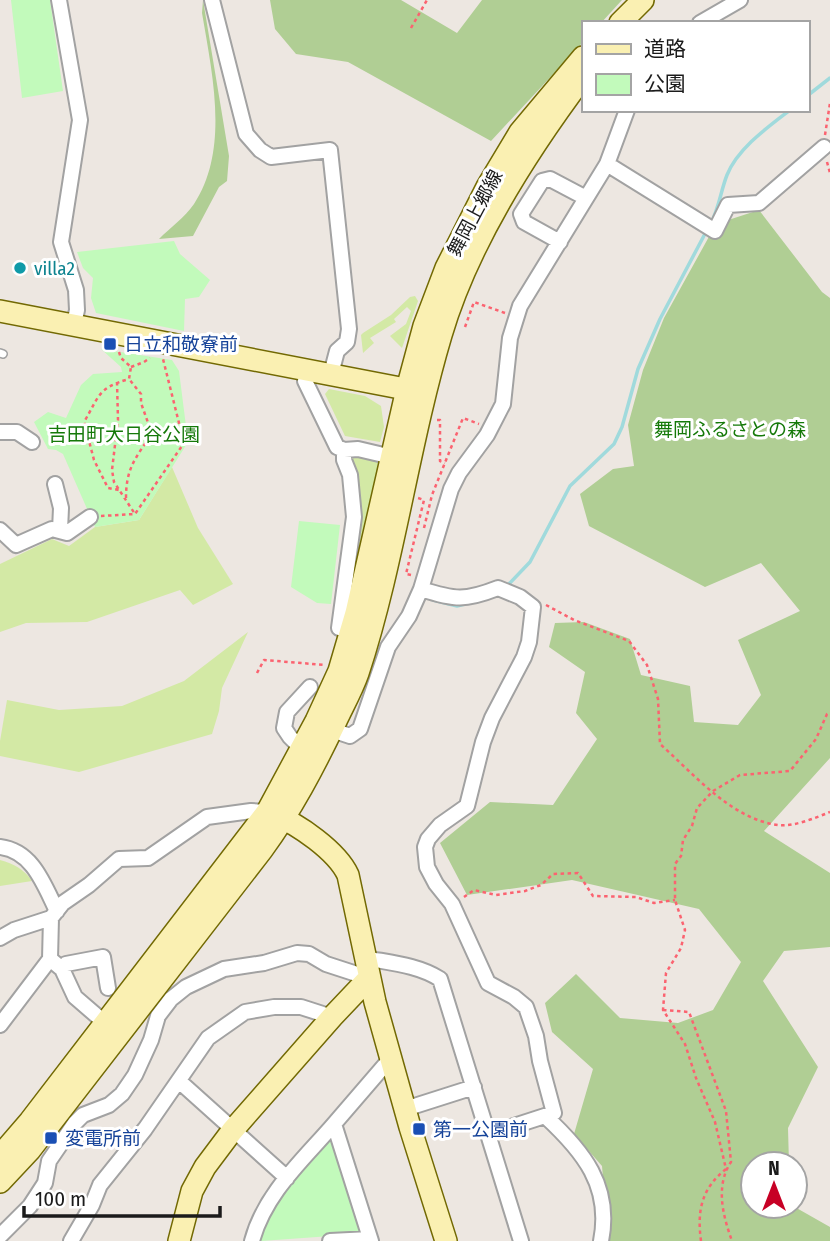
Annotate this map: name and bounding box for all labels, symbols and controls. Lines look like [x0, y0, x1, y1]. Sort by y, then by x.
legend [582, 21, 809, 112]
text: 道路 [644, 36, 686, 62]
text: 公園 [644, 71, 686, 97]
street label: 舞岡上郷線 [443, 166, 507, 260]
place label: villa2 [34, 257, 75, 280]
marker: villa2 [12, 260, 28, 276]
place label: 日立和敬寮前 [124, 333, 238, 356]
marker: 日立和敬寮前 [102, 336, 118, 352]
park label: 舞岡ふるさとの森 [654, 418, 806, 441]
park label: 吉田町大日谷公園 [48, 423, 200, 446]
place label: 第一公園前 [433, 1118, 528, 1141]
marker: 第一公園前 [411, 1121, 427, 1137]
place label: 変電所前 [65, 1127, 141, 1150]
marker: 変電所前 [43, 1130, 59, 1146]
north arrow [739, 1150, 809, 1220]
text: N [768, 1157, 780, 1180]
scale bar [24, 1174, 220, 1218]
text: 100 m [35, 1186, 86, 1212]

